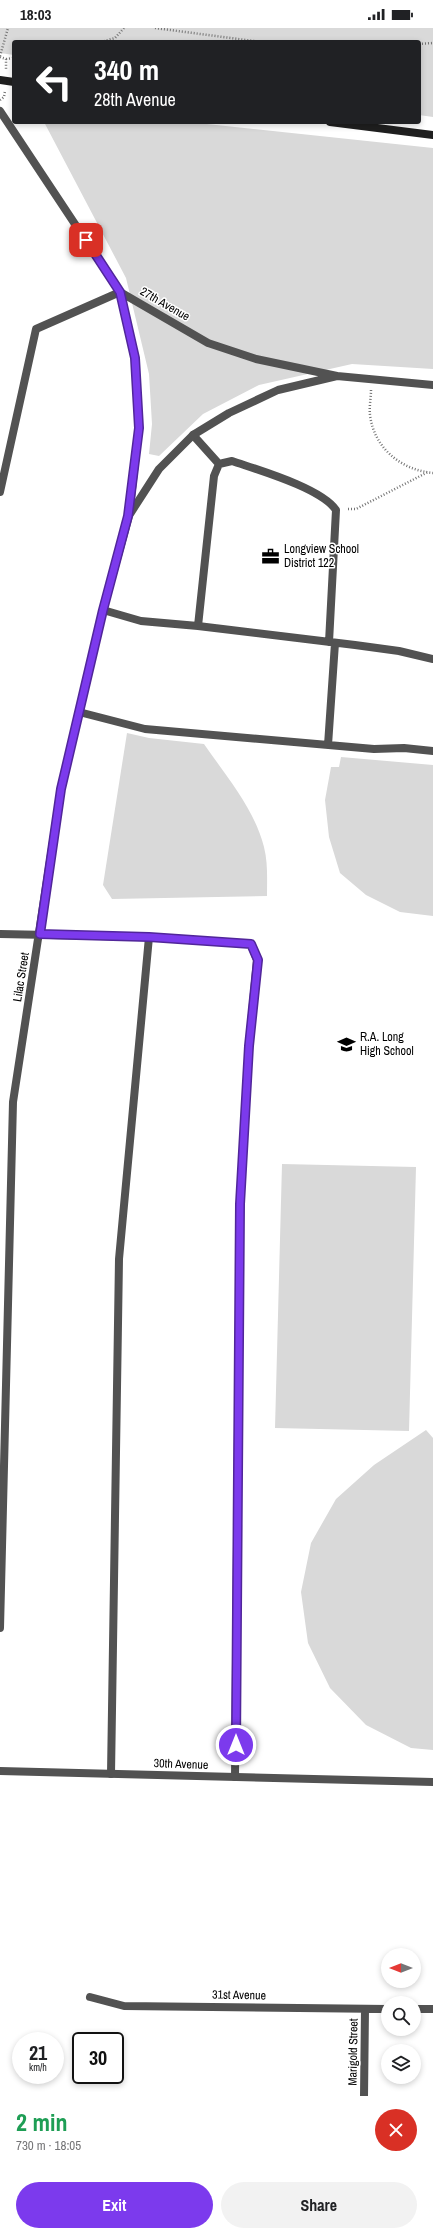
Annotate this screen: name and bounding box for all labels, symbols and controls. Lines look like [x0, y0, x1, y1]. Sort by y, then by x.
text: 18:03 [20, 4, 51, 25]
text: 340 m [94, 51, 159, 89]
icon: left [28, 56, 80, 108]
text: 28th Avenue [94, 87, 176, 112]
pin [69, 223, 103, 257]
icon: arrive [75, 229, 97, 251]
street label: 27th Avenue [137, 283, 193, 325]
place label: Longview School District 122 [284, 541, 359, 571]
office icon: Longview School District 122 [261, 546, 281, 566]
street label: Lilac Street [9, 951, 33, 1003]
place label: R.A. Long High School [360, 1029, 414, 1059]
school or university icon: R.A. Long High School [337, 1034, 357, 1054]
position arrow [215, 1724, 257, 1766]
street label: 30th Avenue [153, 1755, 209, 1773]
north arrow [381, 1948, 421, 1988]
map controls [381, 1948, 421, 2084]
street label: 31st Avenue [212, 1987, 266, 2003]
button: search [381, 1996, 421, 2036]
street label: Marigold Street [344, 2018, 362, 2086]
speed limit sign: 30 [72, 2032, 124, 2084]
text: 21 [29, 2039, 47, 2066]
button: layers [381, 2044, 421, 2084]
text: km/h [29, 2061, 47, 2074]
text: 2 min [16, 2106, 67, 2138]
button: close [375, 2109, 417, 2151]
text: 730 m · 18:05 [16, 2137, 81, 2154]
button: Exit [16, 2182, 213, 2228]
button: Share [221, 2182, 417, 2228]

